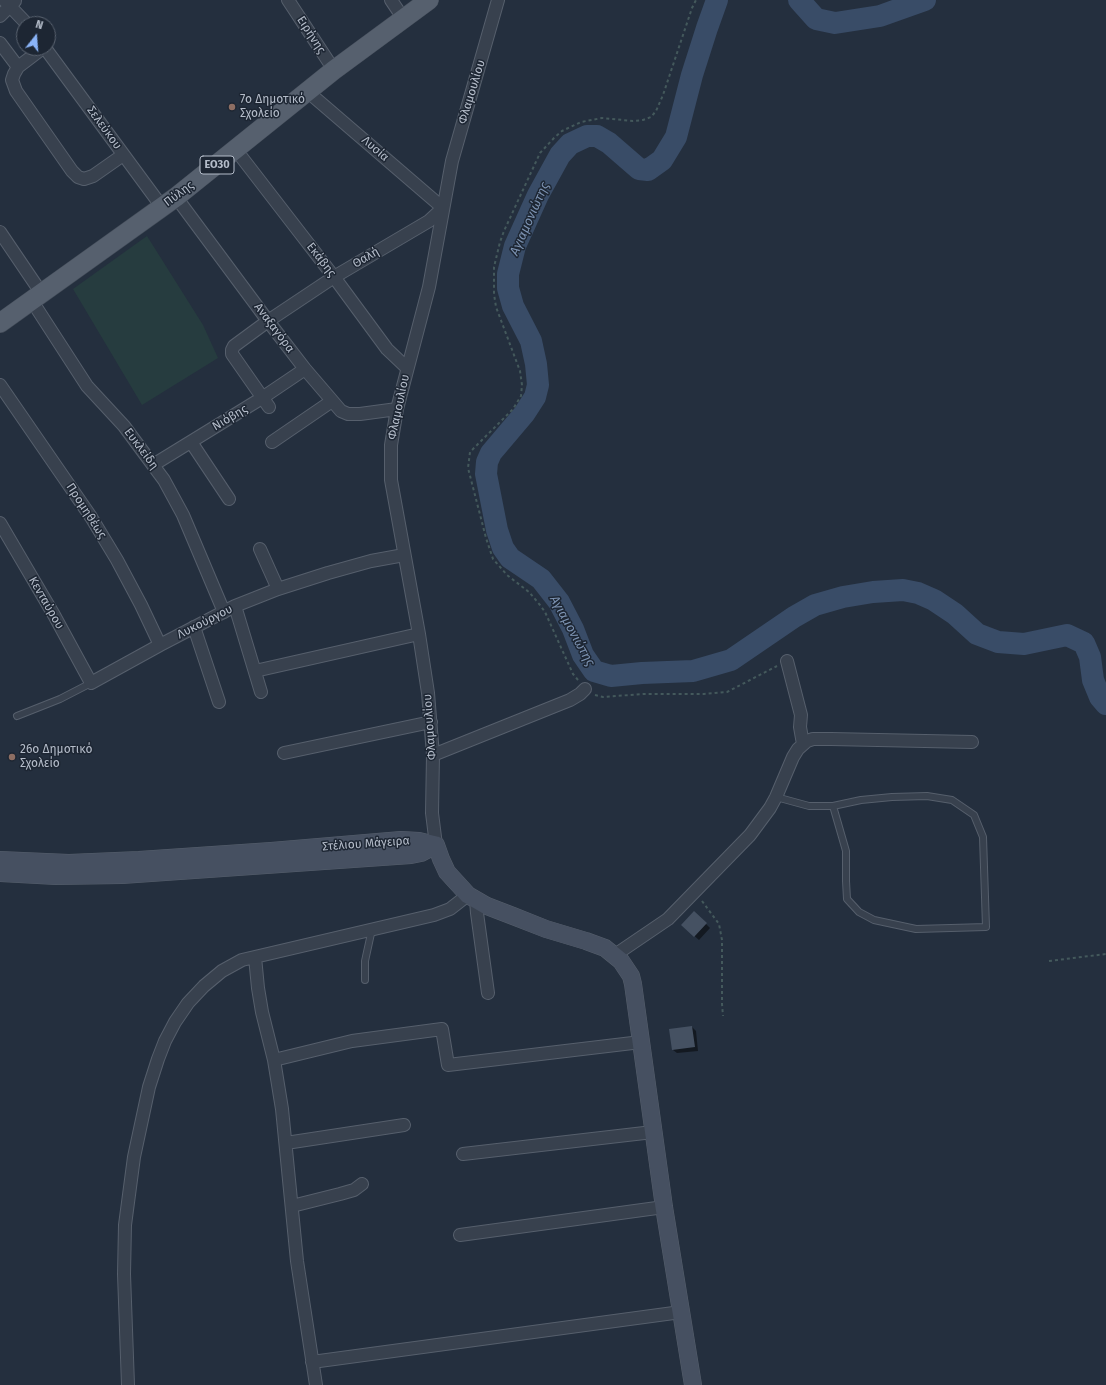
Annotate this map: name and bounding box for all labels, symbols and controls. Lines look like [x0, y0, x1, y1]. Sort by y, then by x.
street label: Ειρήνης [293, 13, 329, 57]
north arrow [16, 16, 56, 56]
text: N [34, 18, 45, 32]
street label: Φλαμουλίου [455, 58, 489, 126]
place label: 7ο Δημοτικό Σχολείο [240, 93, 305, 121]
marker: 7ο Δημοτικό Σχολείο [227, 102, 237, 112]
street label: Σελεύκου [84, 104, 124, 152]
street label: Λυσία [358, 133, 392, 165]
road number: ΕΟ30 [200, 156, 234, 174]
street label: Πύλης [161, 178, 197, 210]
water label: Αγιαμονιώτης [507, 180, 553, 258]
street label: Εκάβης [303, 240, 339, 280]
street label: Θαλή [350, 245, 382, 271]
street label: Αναξαγόρα [251, 300, 297, 356]
street label: Φλαμουλίου [385, 373, 413, 441]
street label: Νιόβης [210, 402, 250, 434]
street label: Ευκλείδη [121, 425, 161, 473]
street label: Προμηθέως [63, 480, 109, 542]
street label: Κενταύρου [25, 574, 67, 632]
water label: Αγιαμονιώτης [546, 593, 598, 669]
street label: Λυκούργου [175, 602, 235, 642]
street label: Φλαμουλίου [421, 693, 439, 761]
place label: 26ο Δημοτικό Σχολείο [20, 743, 92, 771]
marker: 26ο Δημοτικό Σχολείο [7, 752, 17, 762]
street label: Στέλιου Μάγειρα [322, 834, 410, 854]

